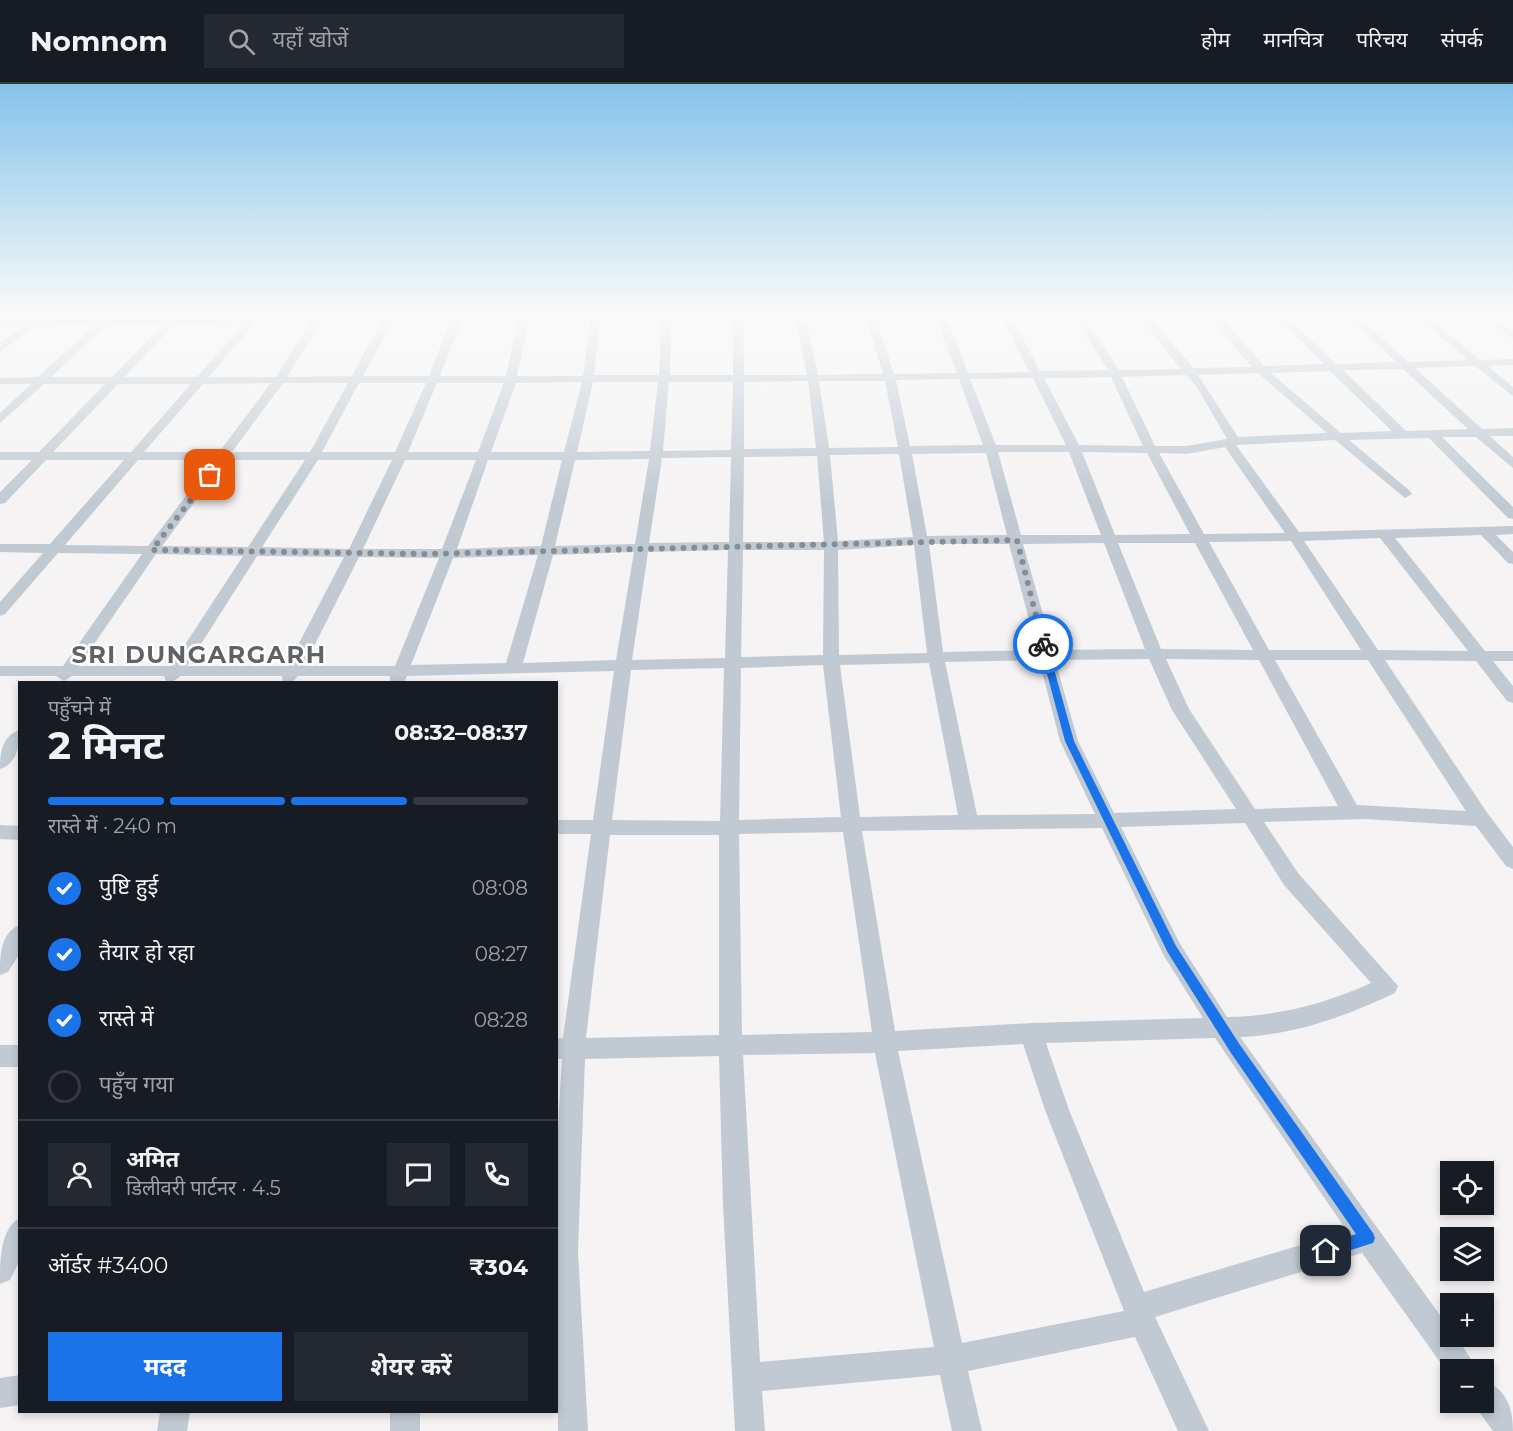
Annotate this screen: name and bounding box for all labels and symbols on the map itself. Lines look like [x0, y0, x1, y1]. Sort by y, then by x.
pin [184, 449, 235, 500]
courier [1013, 614, 1073, 674]
district label: SRI DUNGARGARH [71, 640, 327, 669]
pin [1300, 1225, 1351, 1276]

